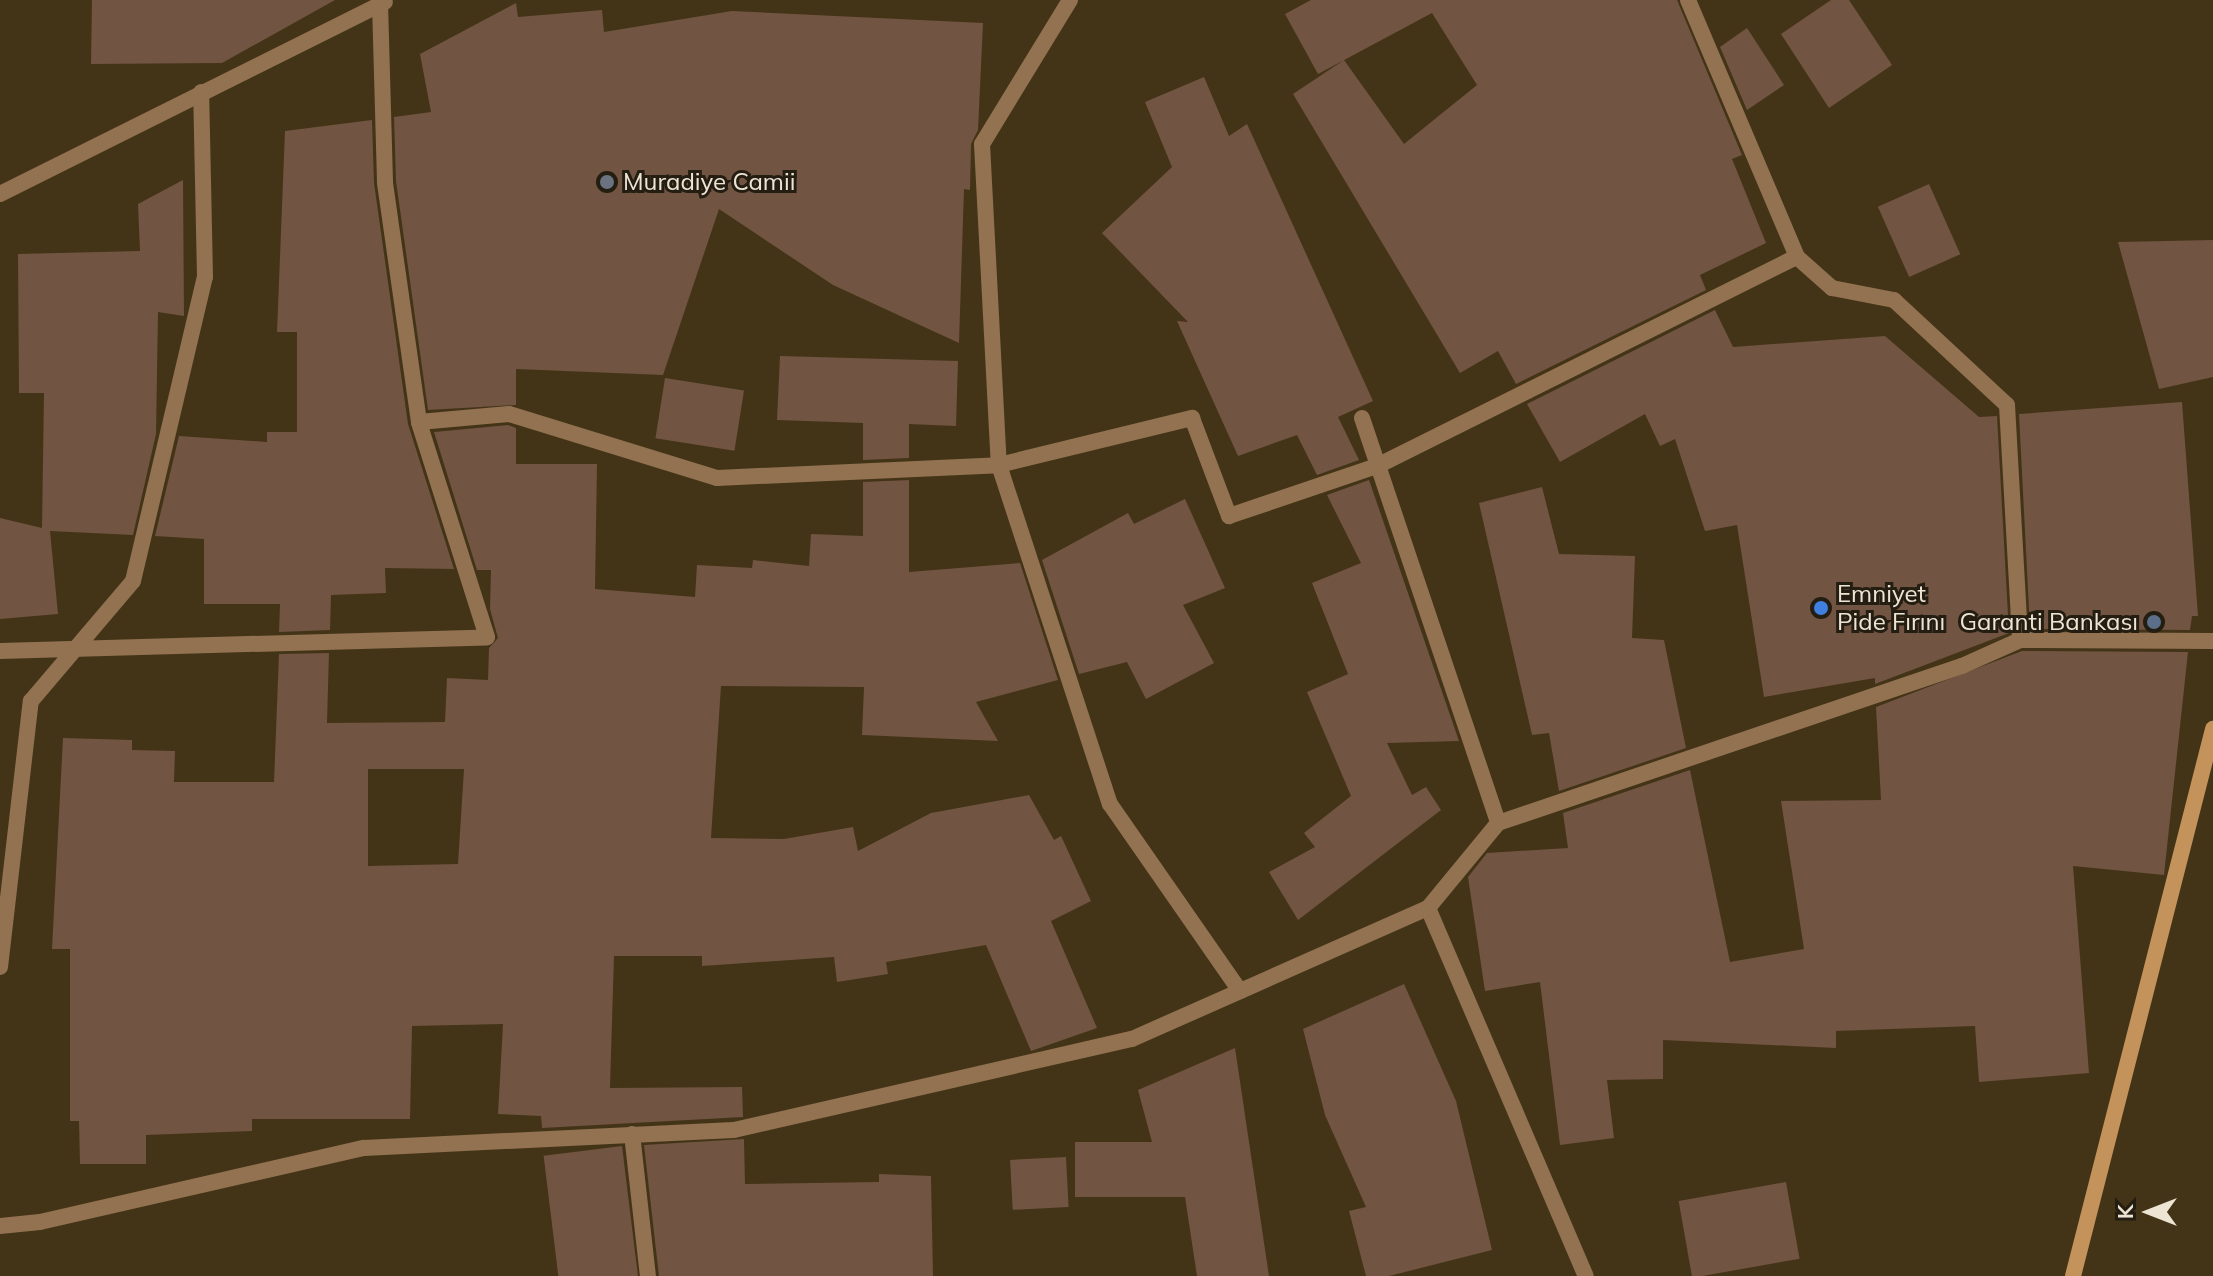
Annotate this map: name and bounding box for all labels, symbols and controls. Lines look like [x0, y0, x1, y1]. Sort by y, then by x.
place label: Muradiye Camii [623, 168, 795, 196]
marker: Muradiye Camii [598, 173, 616, 191]
place label: Emniyet Pide Fırını [1837, 580, 1945, 636]
marker: Emniyet Pide Fırını [1812, 599, 1830, 617]
place label: Garanti Bankası [1960, 608, 2138, 636]
marker: Garanti Bankası [2145, 613, 2163, 631]
north arrow [2109, 1172, 2189, 1252]
text: K [2111, 1205, 2139, 1219]

